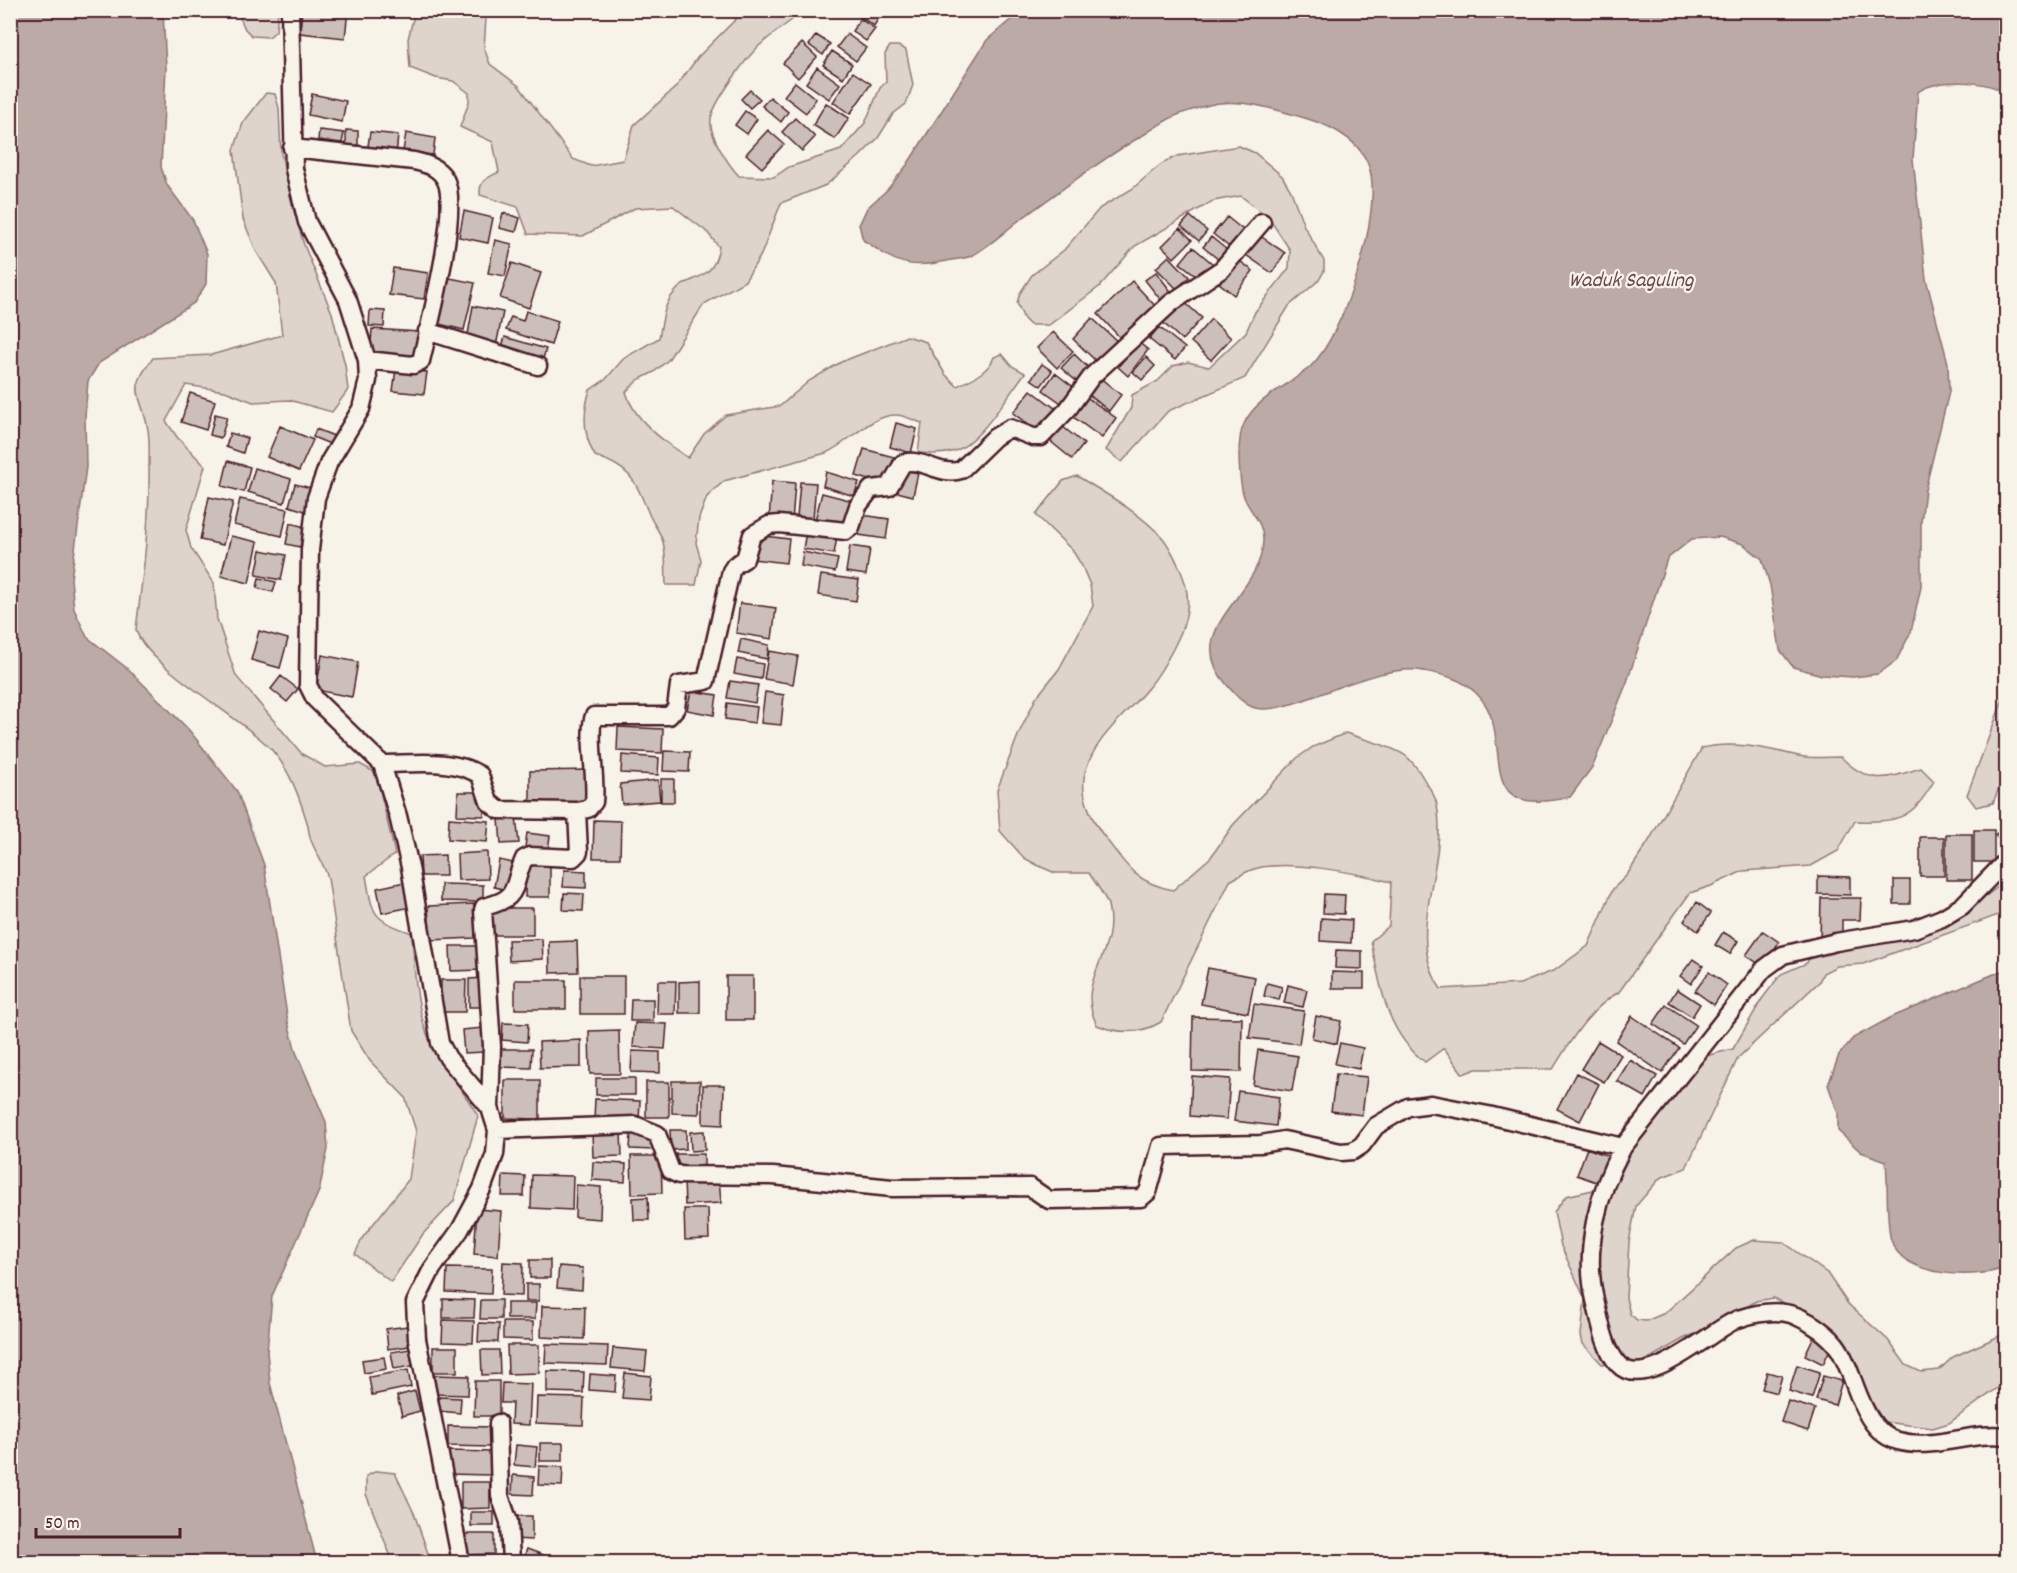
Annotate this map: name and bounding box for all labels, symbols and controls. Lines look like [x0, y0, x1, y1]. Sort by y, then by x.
water label: Waduk Saguling [1568, 266, 1695, 297]
scale bar [36, 1501, 180, 1539]
text: 50 m [45, 1512, 80, 1537]

